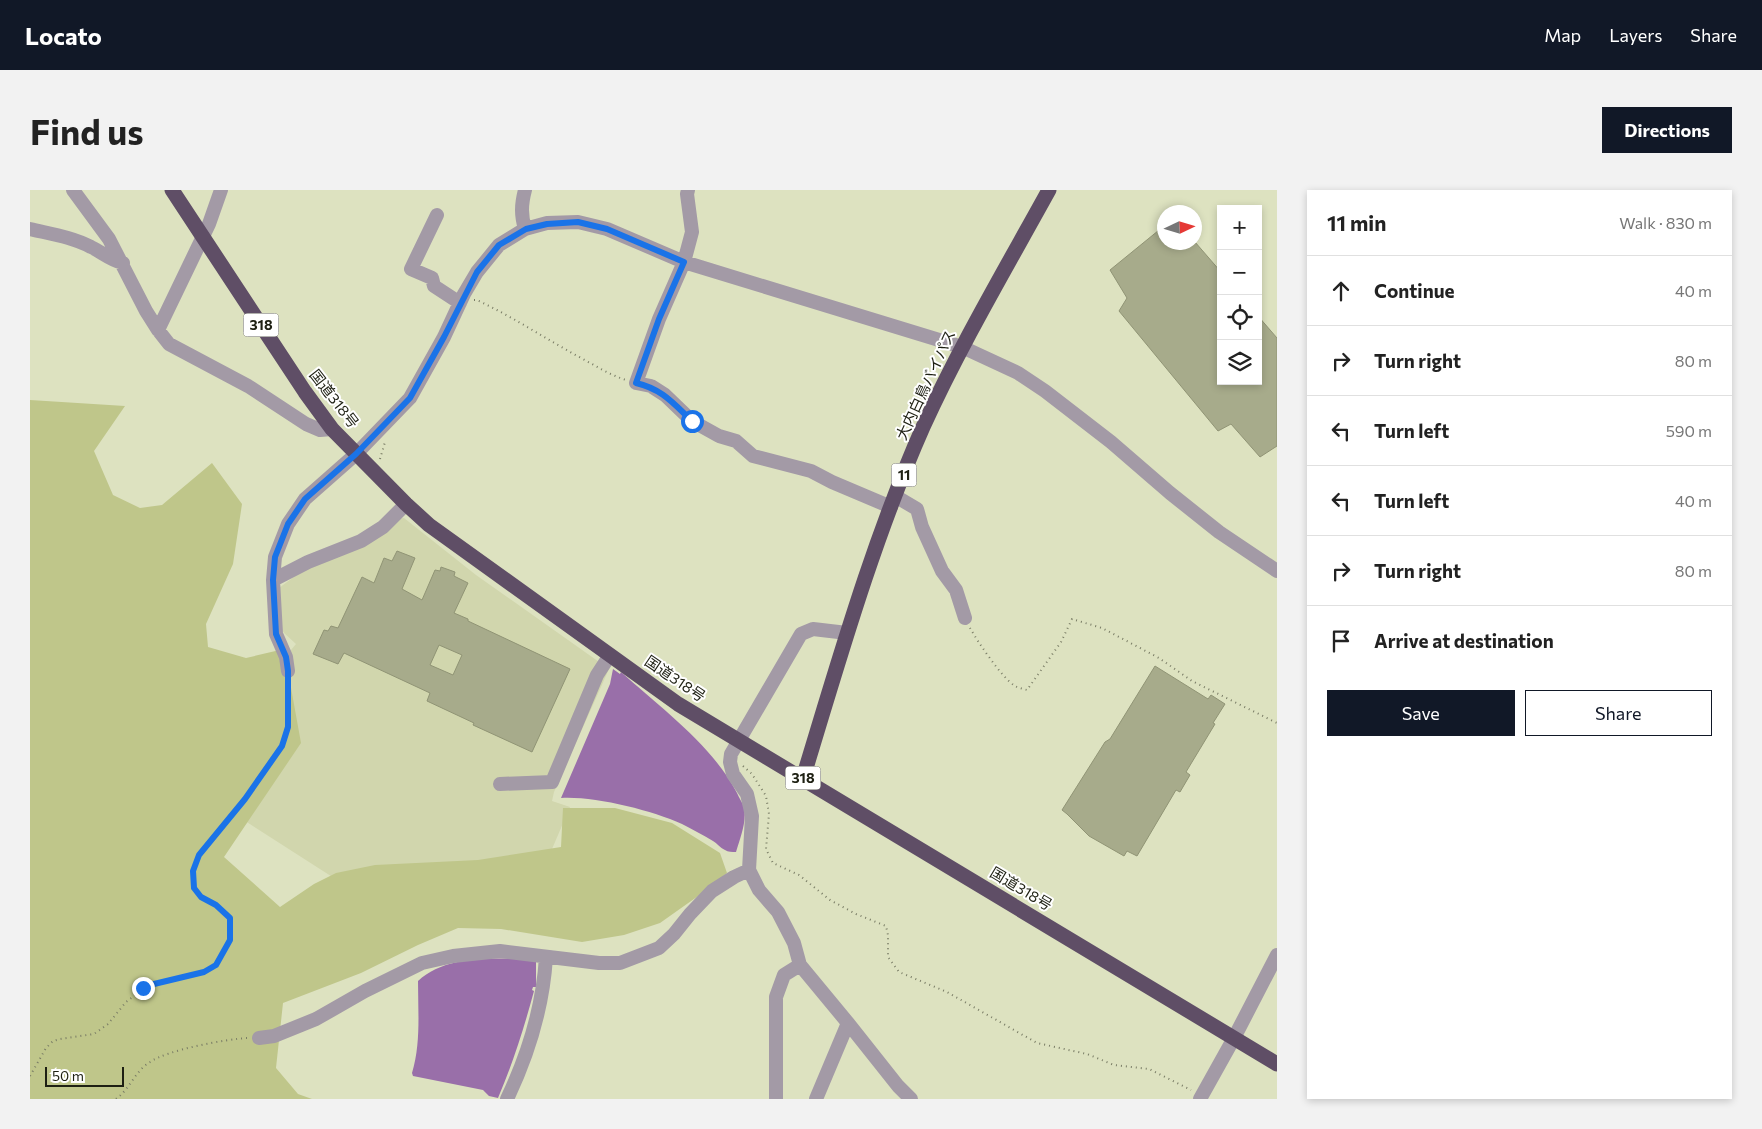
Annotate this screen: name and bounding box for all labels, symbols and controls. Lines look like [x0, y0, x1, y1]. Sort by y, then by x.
text: Locato [25, 21, 102, 50]
text: Map [1544, 24, 1581, 46]
text: Layers [1609, 24, 1662, 46]
text: Share [1690, 24, 1737, 46]
button: Directions [1602, 107, 1732, 153]
text: Find us [30, 109, 144, 152]
north arrow [1157, 205, 1202, 250]
map controls [1217, 205, 1262, 385]
button: + [1217, 205, 1262, 250]
text: 11 min [1327, 210, 1386, 235]
text: Walk · 830 m [1619, 213, 1712, 232]
button: − [1217, 250, 1262, 295]
icon: ahead [1327, 277, 1355, 305]
text: Continue [1374, 279, 1454, 302]
text: 40 m [1675, 281, 1712, 300]
button: locate [1217, 295, 1262, 340]
road number: 318 [244, 314, 278, 336]
street label: 大内白鳥バイパス [892, 327, 959, 443]
button: layers [1217, 340, 1262, 385]
icon: right [1327, 347, 1355, 375]
text: Turn right [1374, 349, 1461, 372]
text: 80 m [1675, 351, 1712, 370]
street label: 国道318号 [306, 366, 363, 431]
route start [681, 410, 704, 433]
icon: left [1327, 417, 1355, 445]
text: Turn left [1374, 419, 1449, 442]
text: 590 m [1666, 421, 1712, 440]
road number: 11 [892, 464, 916, 486]
icon: left [1327, 487, 1355, 515]
text: Turn left [1374, 489, 1449, 512]
text: 40 m [1675, 491, 1712, 510]
icon: right [1327, 557, 1355, 585]
text: Turn right [1374, 559, 1461, 582]
text: 80 m [1675, 561, 1712, 580]
icon: arrive [1327, 627, 1355, 655]
text: Arrive at destination [1374, 629, 1554, 652]
street label: 国道318号 [642, 651, 709, 705]
button: Save [1327, 690, 1515, 736]
button: Share [1525, 690, 1712, 736]
road number: 318 [786, 766, 820, 790]
street label: 国道318号 [987, 863, 1056, 914]
route end [132, 977, 155, 1000]
scale bar [45, 1064, 124, 1087]
text: 50 m [52, 1067, 84, 1084]

